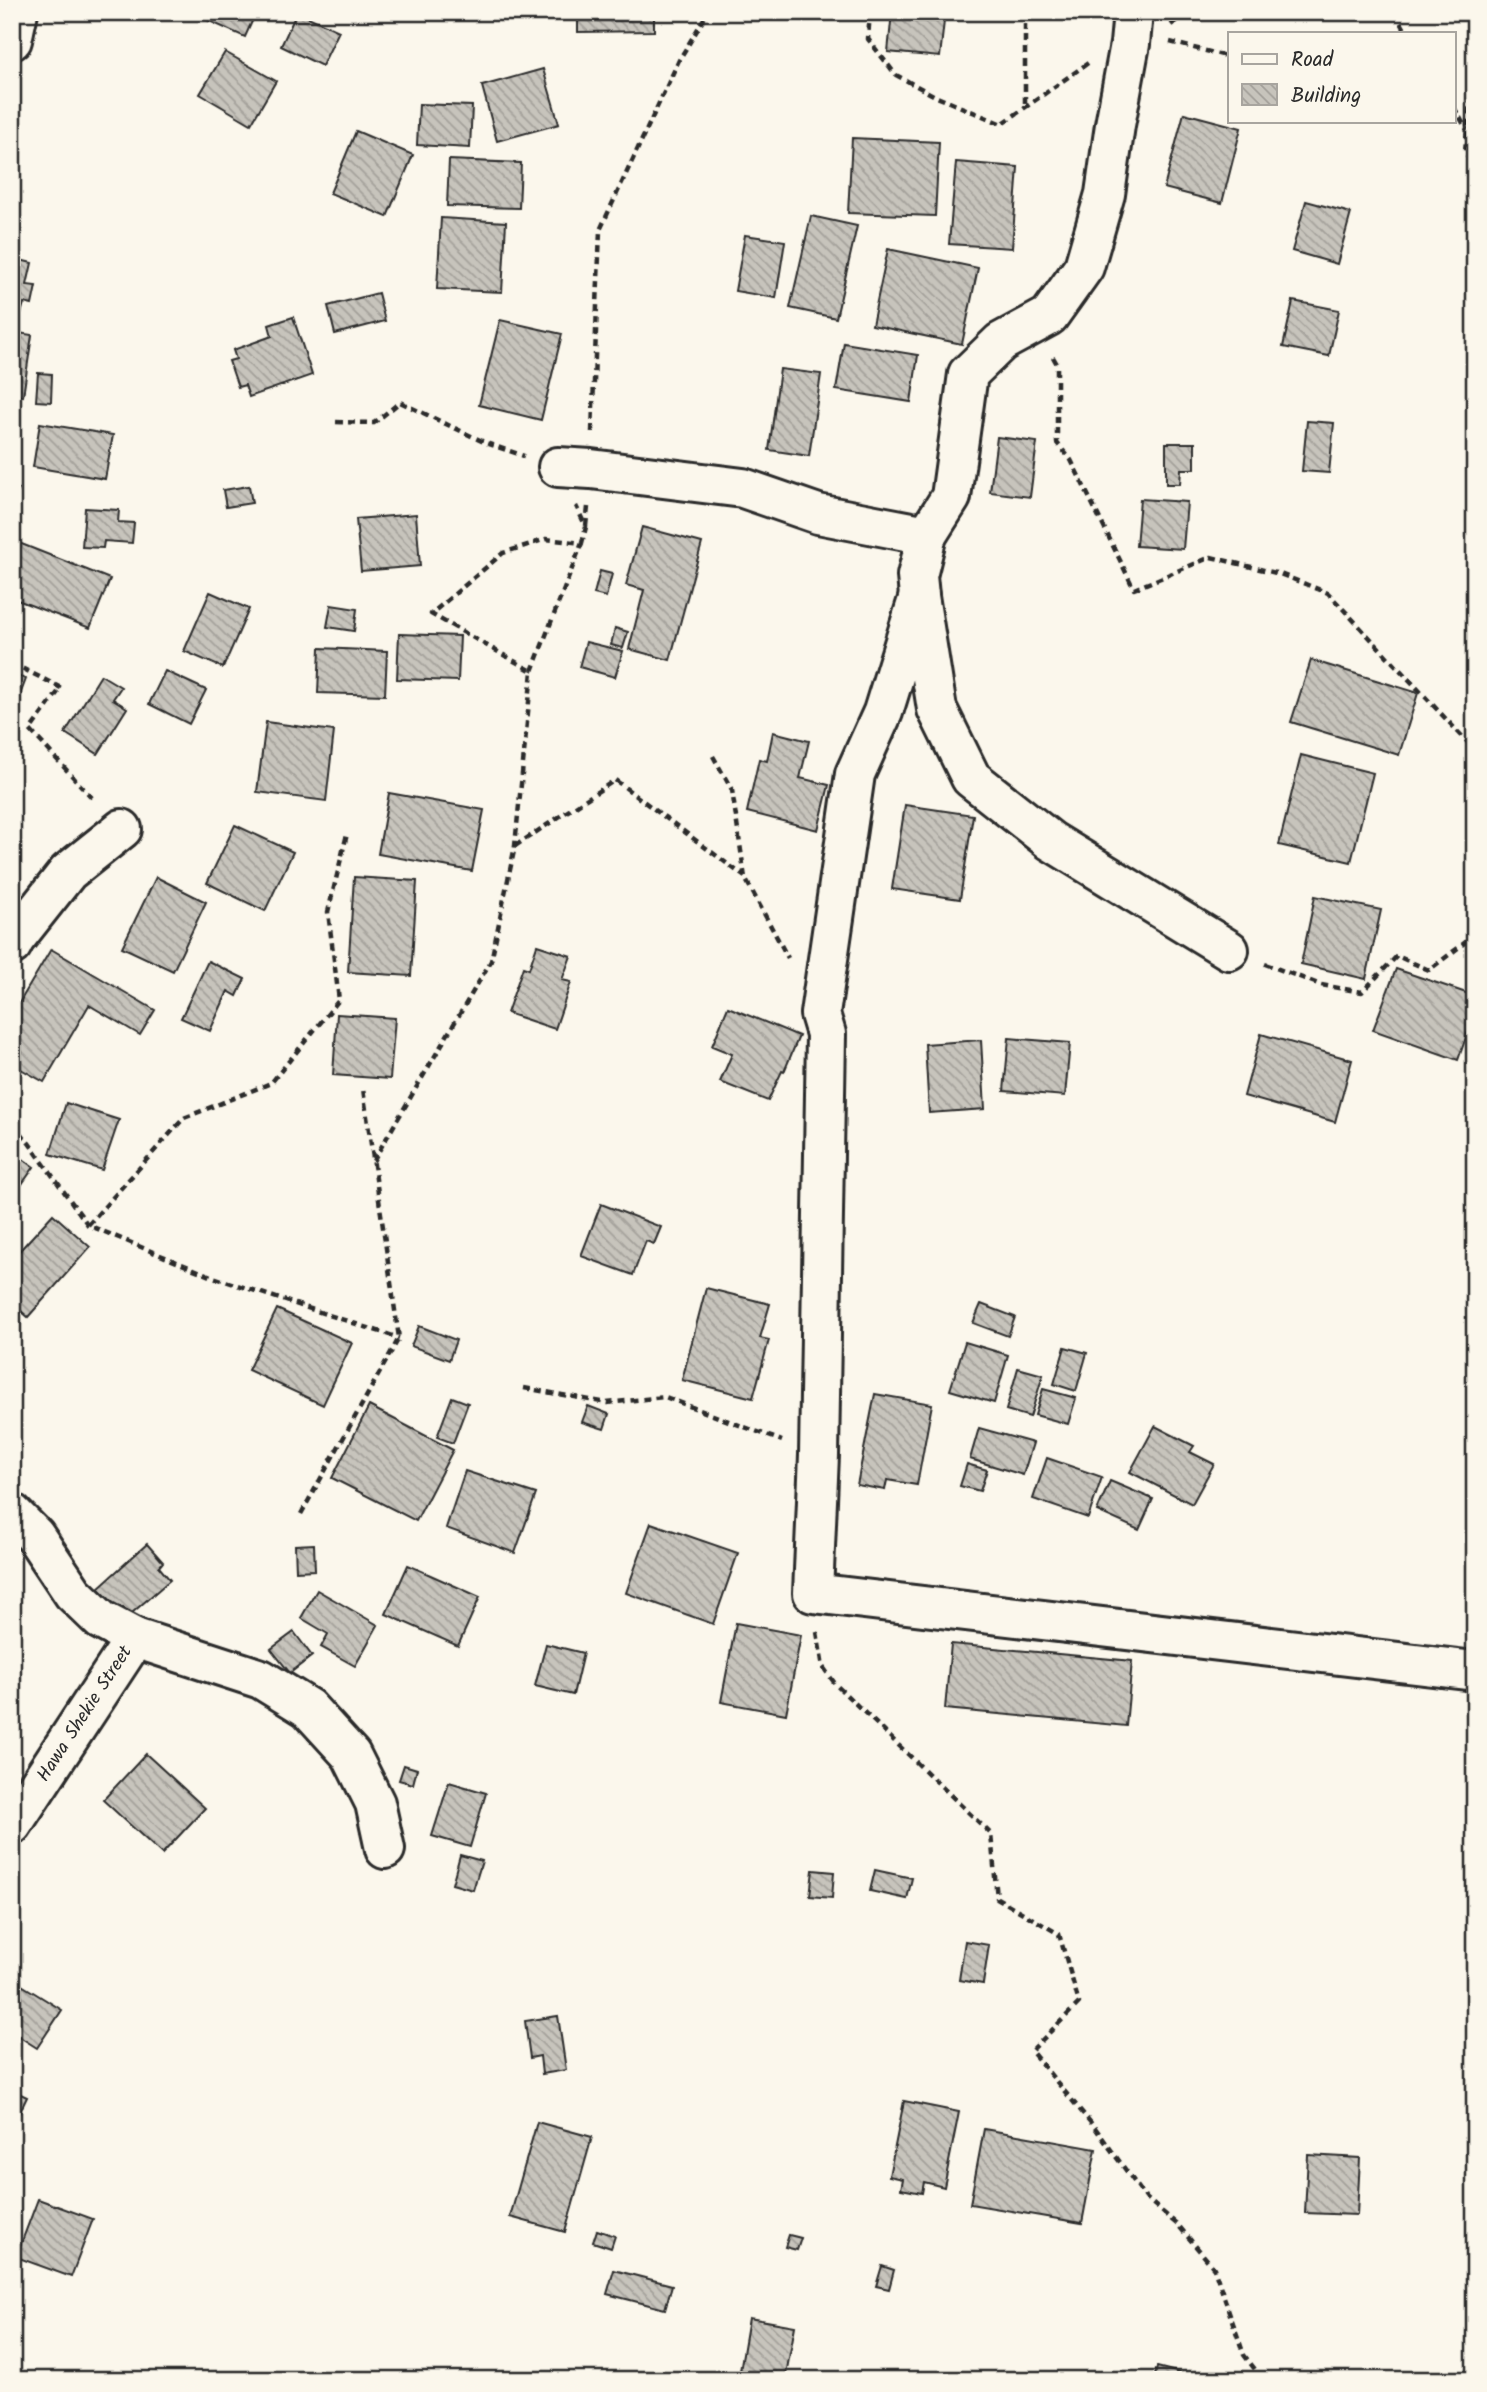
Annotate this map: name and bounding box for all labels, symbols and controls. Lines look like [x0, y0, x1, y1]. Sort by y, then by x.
legend [1228, 32, 1456, 122]
text: Road [1291, 44, 1334, 77]
text: Building [1291, 80, 1361, 113]
street label: Hawa Shekie Street [30, 1639, 141, 1788]

